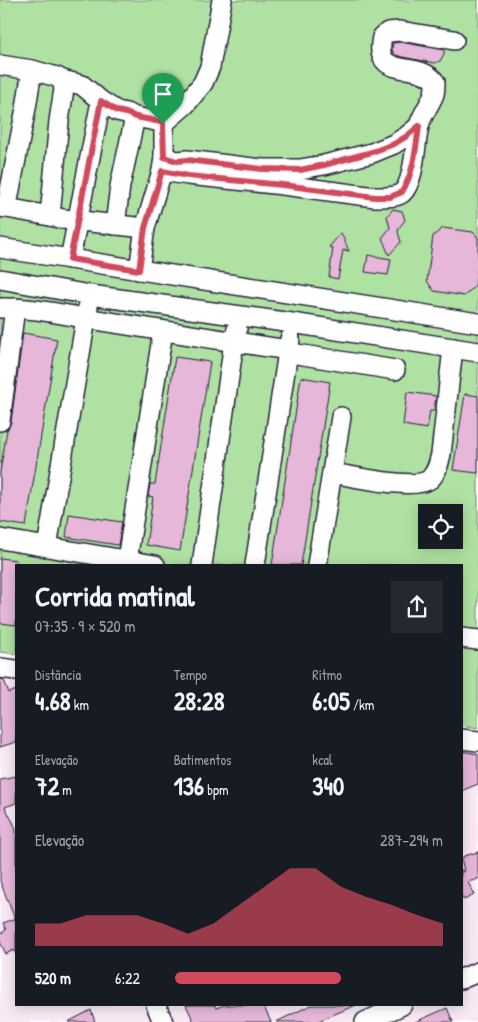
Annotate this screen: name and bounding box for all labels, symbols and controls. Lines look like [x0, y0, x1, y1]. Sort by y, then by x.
pin [142, 73, 184, 124]
icon: arrive [149, 80, 177, 108]
map controls [418, 504, 463, 549]
button: locate [418, 504, 463, 549]
text: Corrida matinal [35, 577, 195, 615]
button: share [391, 581, 443, 633]
text: 07:35 · 9 × 520 m [35, 615, 135, 637]
text: Distância [35, 665, 81, 684]
text: Tempo [174, 665, 207, 684]
text: Ritmo [312, 665, 342, 684]
text: 4.68 [35, 684, 71, 718]
text: 28:28 [174, 684, 225, 718]
text: 6:05 [312, 684, 350, 718]
text: km [71, 695, 89, 714]
text: /km [350, 695, 374, 714]
text: Elevação [35, 750, 78, 769]
text: Batimentos [174, 750, 231, 769]
text: kcal [312, 750, 333, 769]
text: 72 [35, 769, 59, 803]
text: 136 [174, 769, 204, 803]
text: 340 [312, 769, 344, 803]
text: m [59, 780, 72, 799]
text: bpm [204, 780, 228, 799]
text: Elevação [35, 829, 84, 851]
text: 287–294 m [380, 829, 443, 851]
text: 520 m [35, 967, 71, 989]
text: 6:22 [115, 967, 140, 989]

